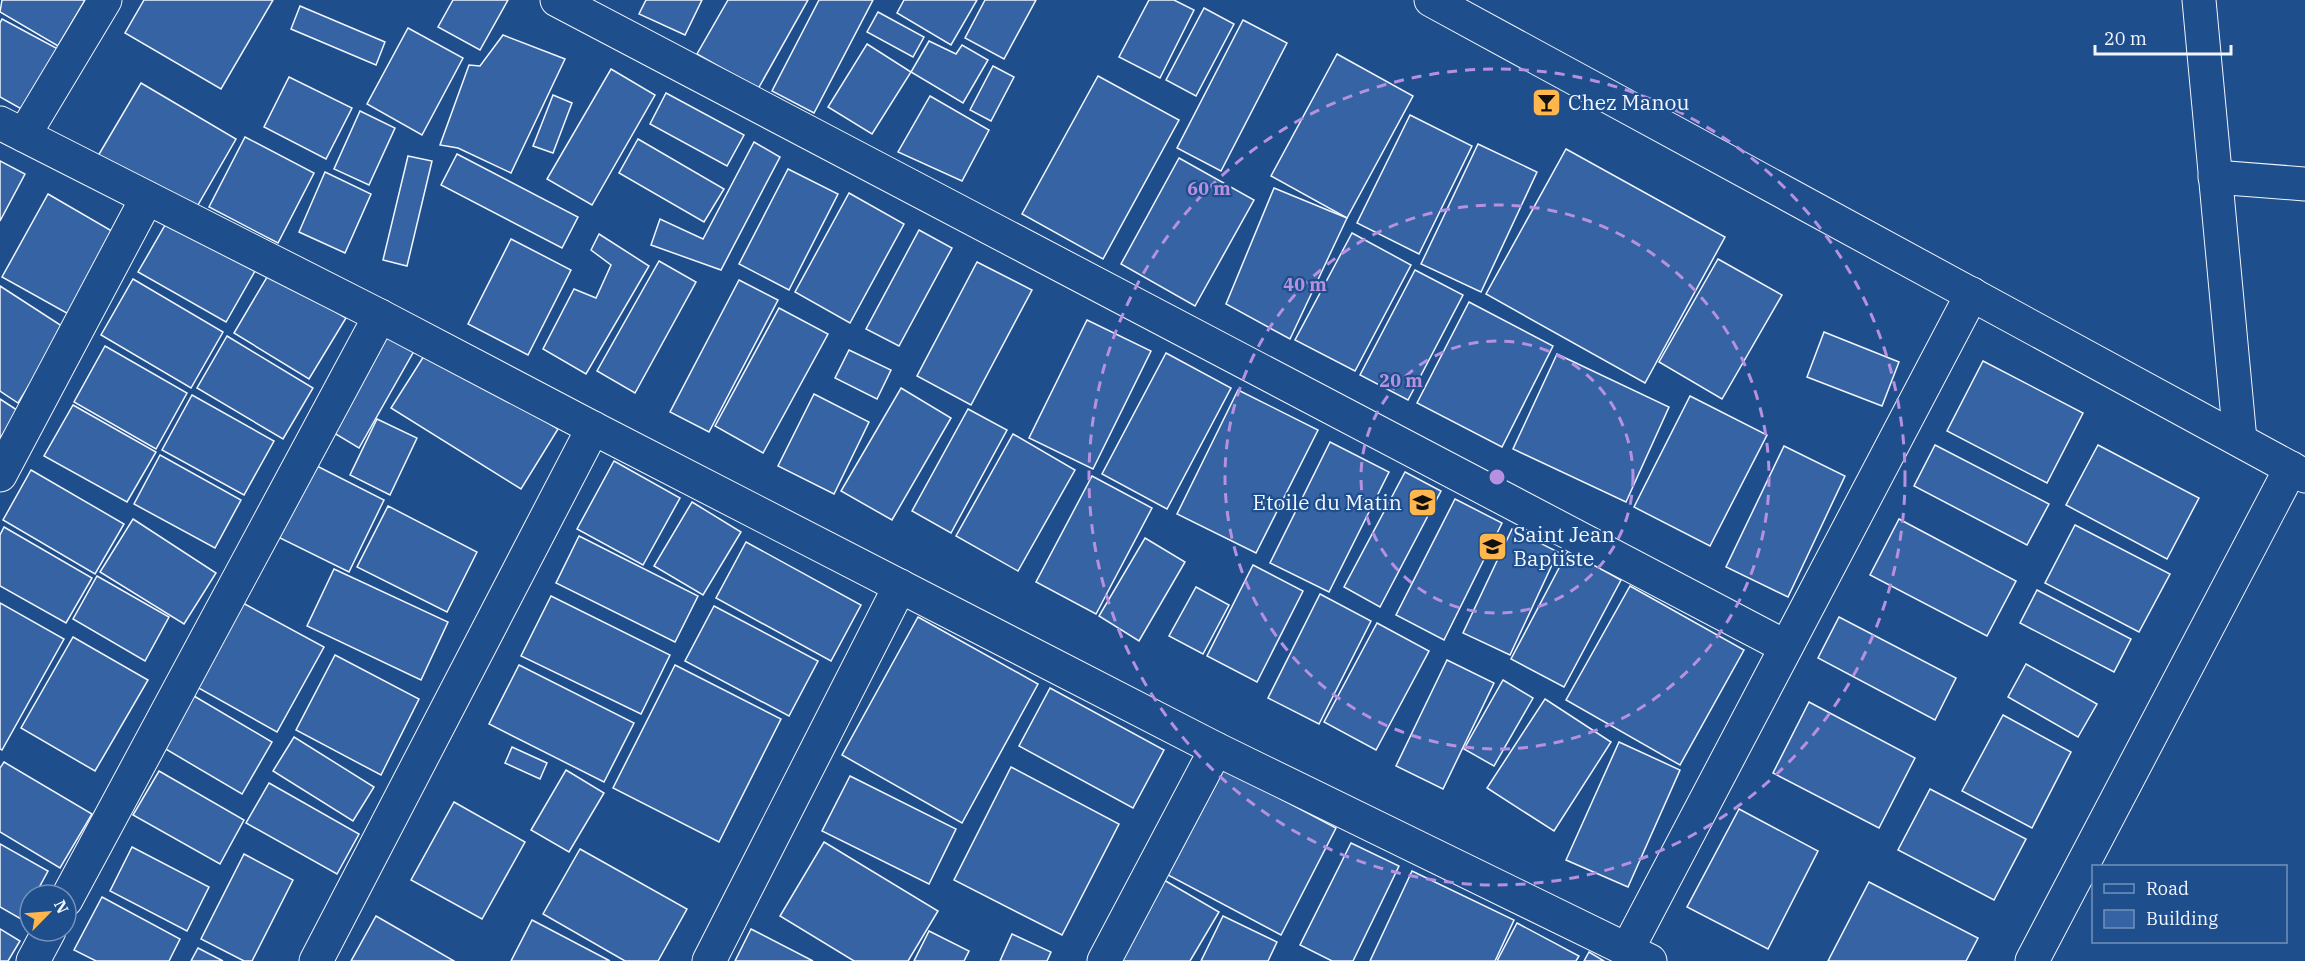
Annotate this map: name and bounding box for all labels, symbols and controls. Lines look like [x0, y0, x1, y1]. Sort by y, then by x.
scale bar [2095, 18, 2232, 56]
text: 20 m [2104, 27, 2147, 50]
bar icon: Chez Manou [1531, 86, 1563, 118]
place label: Chez Manou [1568, 88, 1689, 116]
text: 60 m [1187, 177, 1231, 200]
text: 40 m [1283, 273, 1327, 296]
text: 20 m [1379, 369, 1423, 392]
centre of rings [1487, 467, 1507, 487]
school or university icon: Etoile du Matin [1407, 486, 1439, 518]
place label: Etoile du Matin [1253, 488, 1402, 516]
place label: Saint Jean Baptiste [1513, 520, 1615, 572]
school or university icon: Saint Jean Baptiste [1476, 530, 1508, 562]
legend [2092, 865, 2287, 943]
text: Road [2146, 877, 2189, 900]
north arrow [18, 883, 78, 943]
text: N [50, 897, 73, 917]
text: Building [2146, 907, 2218, 930]

